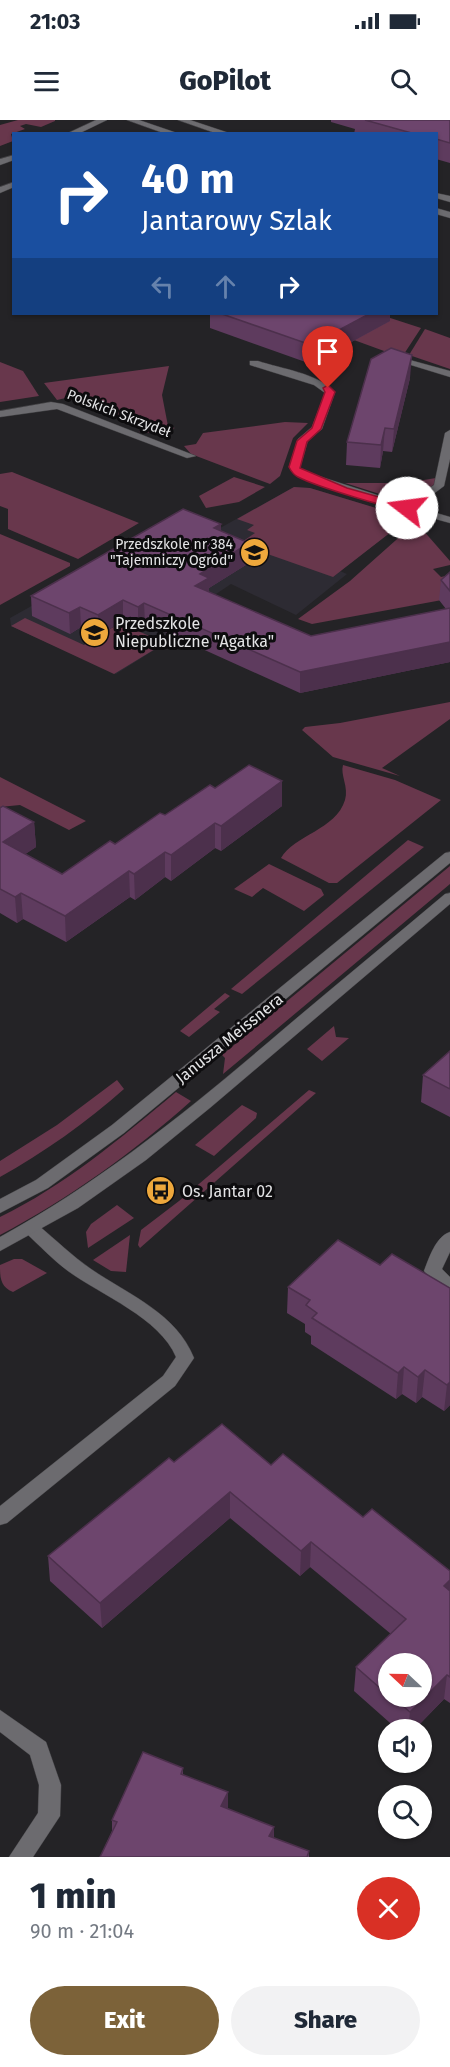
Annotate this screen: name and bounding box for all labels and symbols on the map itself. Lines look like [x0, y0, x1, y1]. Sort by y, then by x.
pin [302, 326, 353, 388]
street label: Polskich Skrzydeł [65, 386, 174, 441]
position arrow [375, 476, 439, 540]
place label: Przedszkole nr 384 "Tajemniczy Ogród" [110, 536, 234, 569]
school or university icon: Przedszkole nr 384 "Tajemniczy Ogród" [238, 536, 270, 568]
place label: Przedszkole Niepubliczne "Agatka" [115, 614, 274, 651]
school or university icon: Przedszkole Niepubliczne "Agatka" [78, 616, 110, 648]
street label: Janusza Meissnera [172, 989, 287, 1087]
bus stop icon: Os. Jantar 02 [145, 1175, 177, 1207]
place label: Os. Jantar 02 [182, 1182, 273, 1201]
north arrow [378, 1653, 432, 1707]

